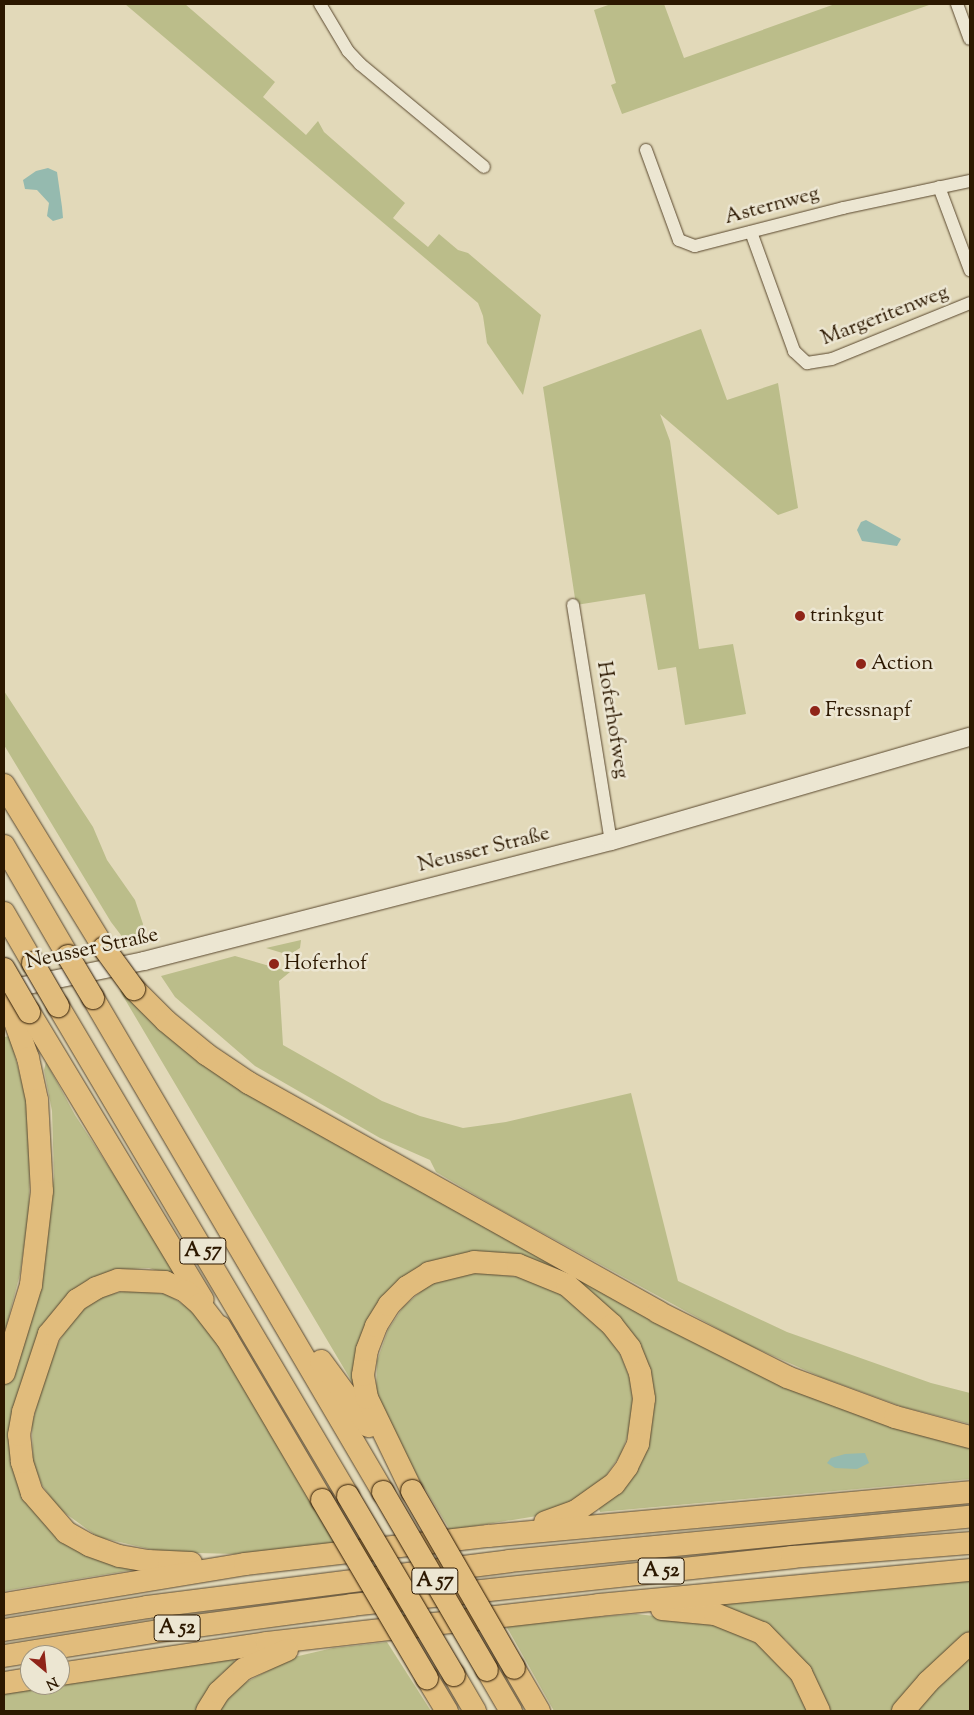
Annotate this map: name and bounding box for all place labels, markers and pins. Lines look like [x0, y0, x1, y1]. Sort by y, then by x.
place label: trinkgut [810, 603, 884, 629]
marker: trinkgut [794, 610, 806, 622]
place label: Action [871, 651, 933, 677]
marker: Action [855, 658, 867, 670]
place label: Fressnapf [825, 698, 911, 724]
marker: Fressnapf [809, 705, 821, 717]
place label: Hoferhof [284, 951, 367, 977]
marker: Hoferhof [268, 958, 280, 970]

